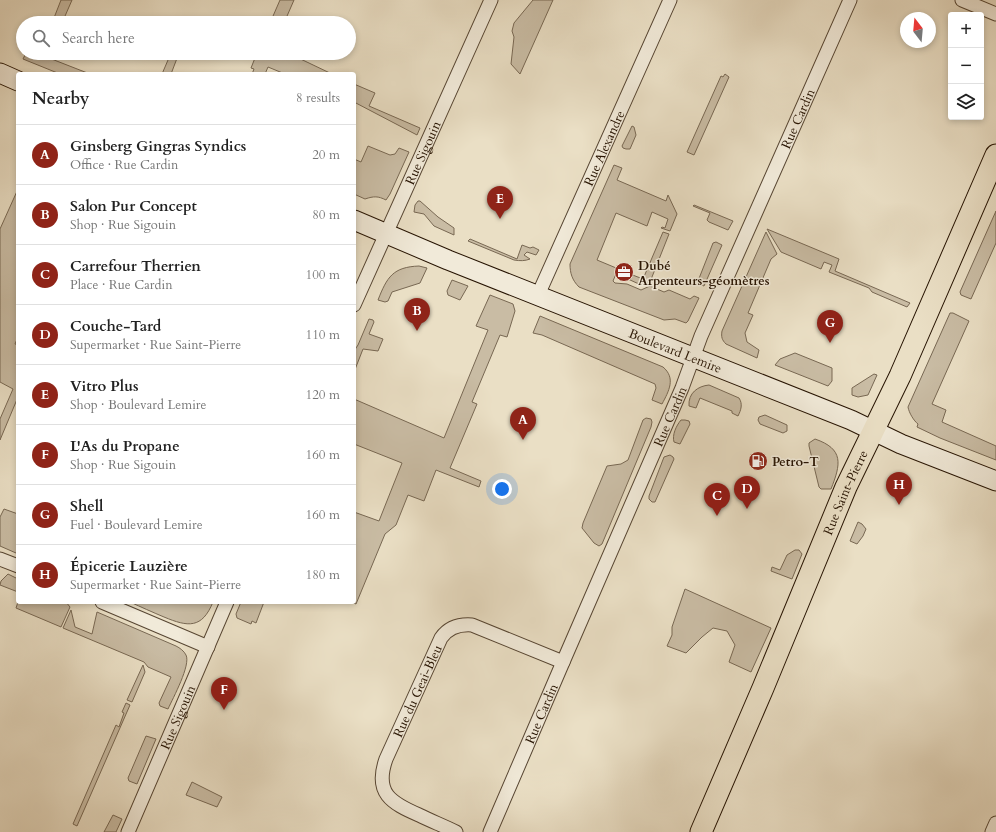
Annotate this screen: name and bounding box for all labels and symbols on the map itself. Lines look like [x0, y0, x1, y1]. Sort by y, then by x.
north arrow [900, 12, 936, 48]
street label: Rue Cardin [777, 86, 820, 152]
street label: Rue Alexandre [580, 108, 629, 189]
street label: Rue Sigouin [401, 118, 446, 188]
pin: E [487, 186, 513, 219]
place label: Dubé Arpenteurs-géomètres [638, 257, 770, 290]
office icon: Dubé Arpenteurs-géomètres [613, 261, 635, 283]
pin: B [404, 298, 430, 331]
pin: G [817, 310, 843, 343]
street label: Boulevard Lemire [626, 325, 724, 378]
street label: Rue Cardin [650, 383, 692, 449]
pin: A [510, 407, 536, 440]
street label: Rue Saint-Pierre [819, 447, 873, 538]
fuel station icon: Petro-T [747, 450, 769, 472]
place label: Petro-T [772, 453, 819, 471]
pin: H [886, 472, 912, 505]
pin: D [734, 476, 760, 509]
your location [492, 479, 512, 499]
pin: C [704, 483, 730, 516]
street label: Rue du Geai-Bleu [389, 642, 447, 740]
pin: F [211, 677, 237, 710]
street label: Rue Cardin [521, 680, 563, 747]
street label: Rue Sigouin [157, 682, 200, 752]

